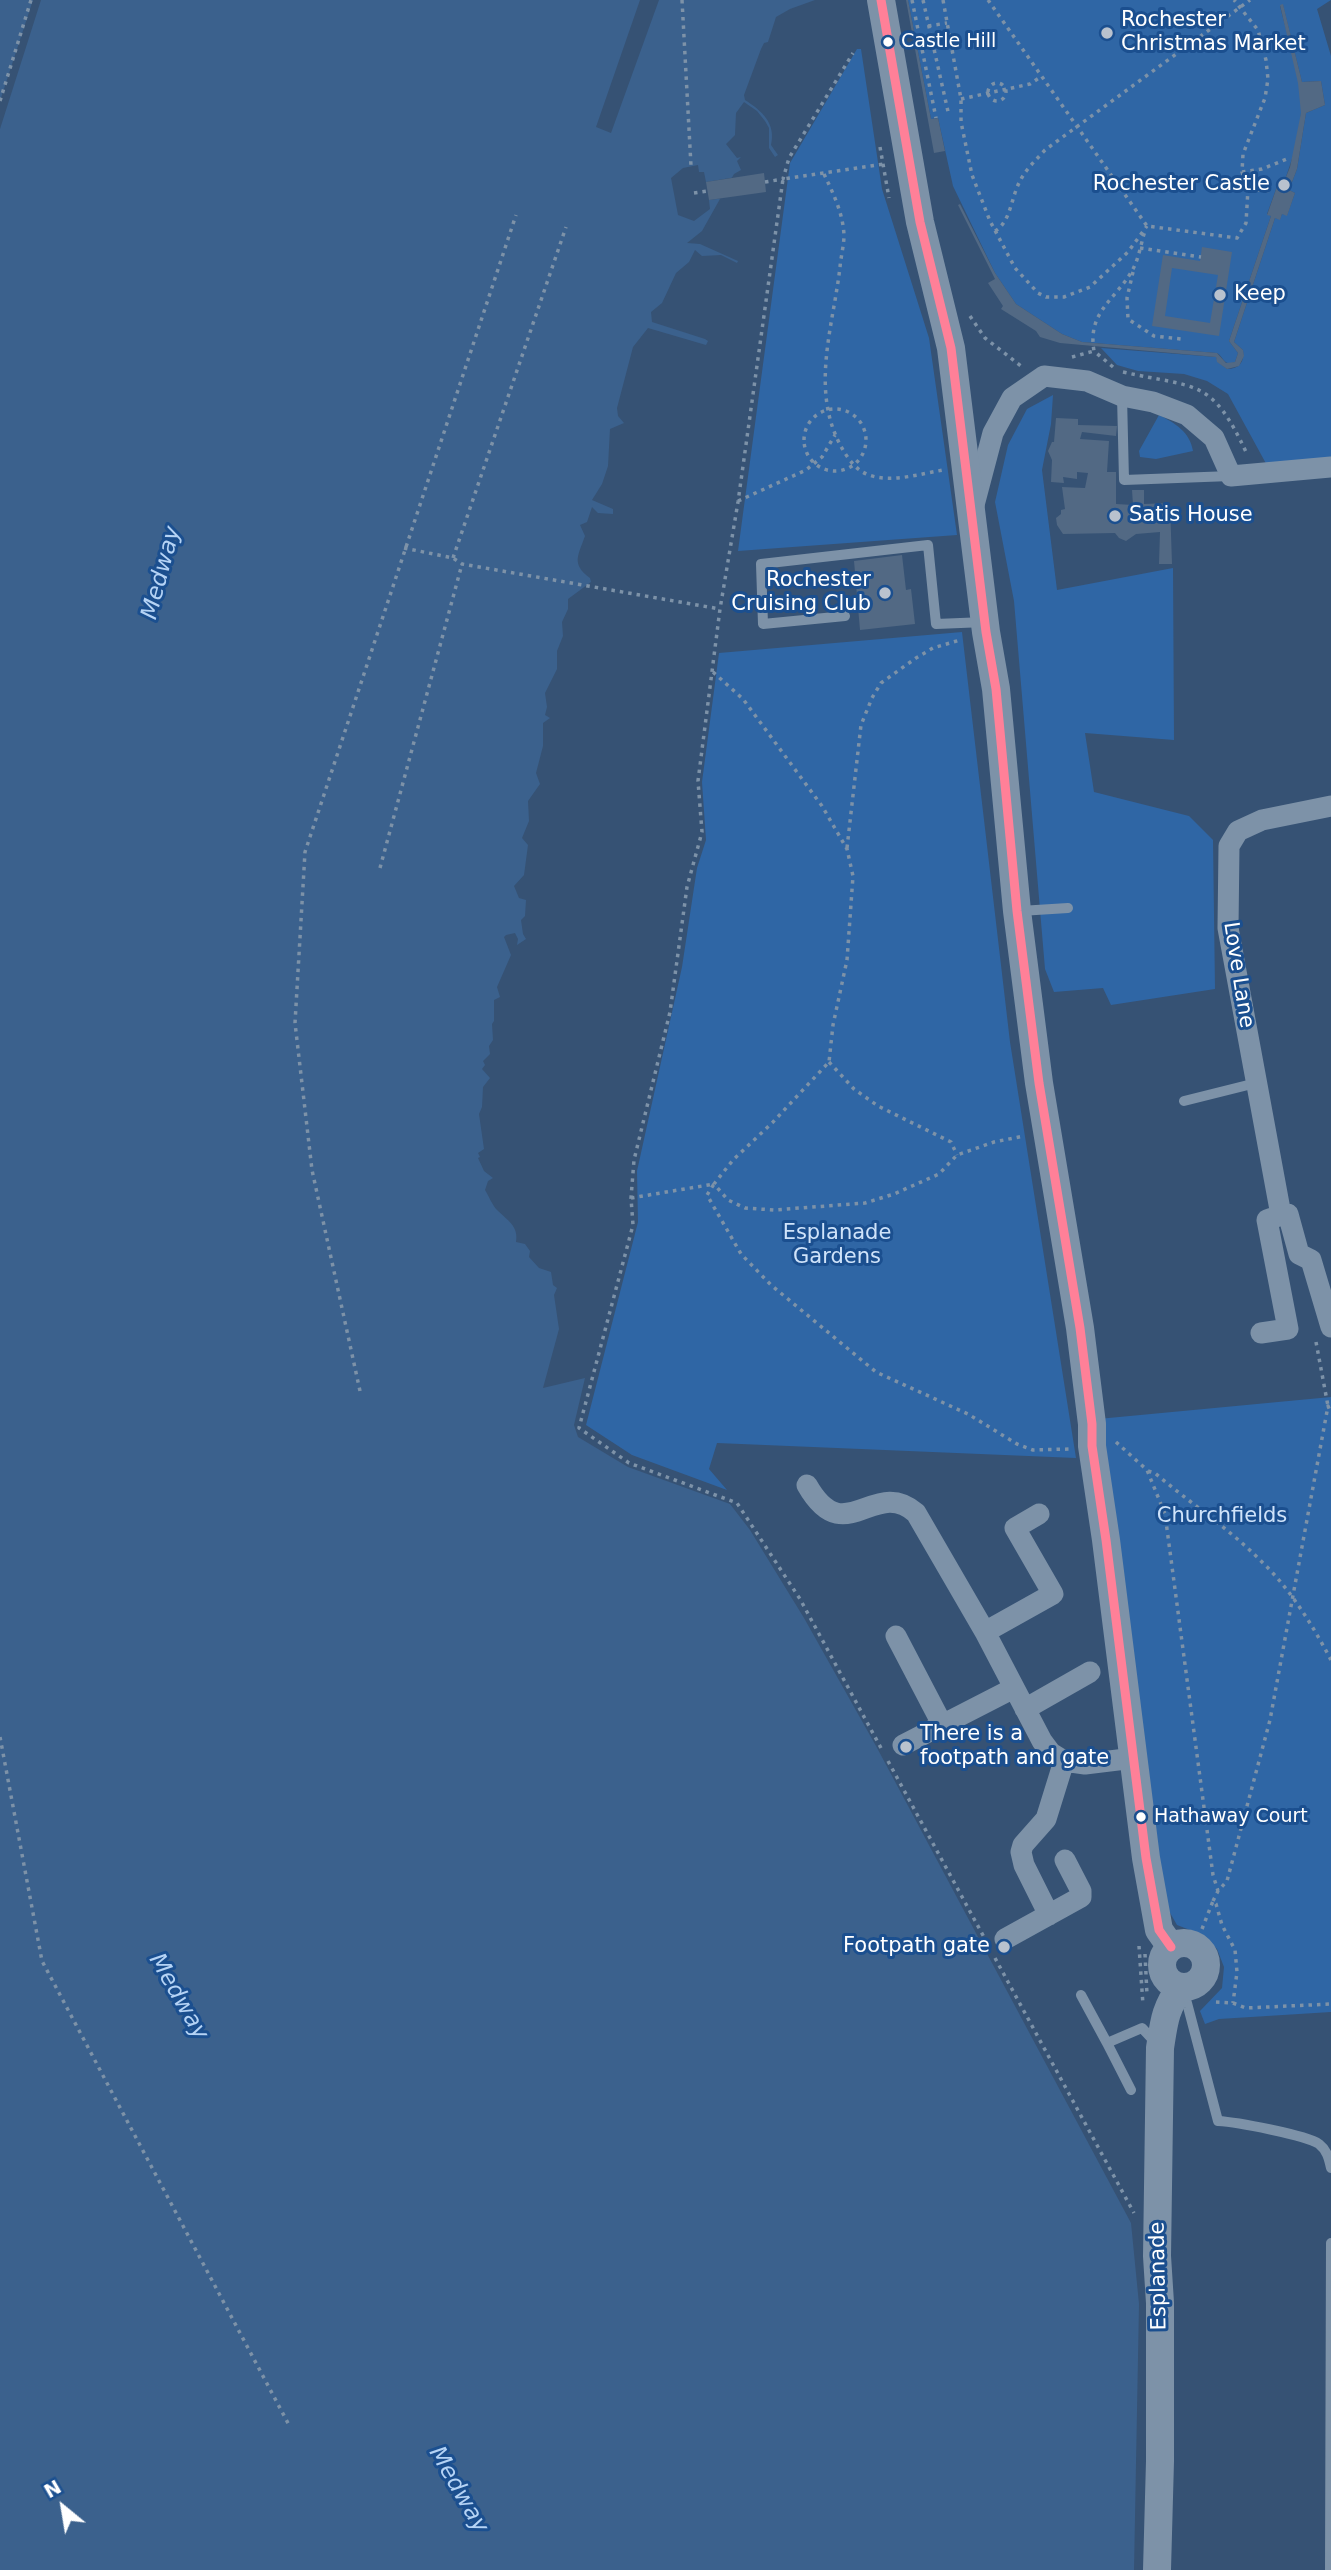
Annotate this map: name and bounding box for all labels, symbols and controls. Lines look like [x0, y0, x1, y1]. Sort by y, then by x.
place label: Rochester Christmas Market [1121, 8, 1306, 58]
marker: Rochester Christmas Market [1099, 25, 1115, 41]
place label: Castle Hill [901, 31, 996, 53]
marker: Castle Hill [881, 35, 895, 49]
place label: Rochester Castle [1093, 172, 1270, 198]
marker: Rochester Castle [1276, 177, 1292, 193]
place label: Keep [1234, 282, 1286, 308]
marker: Keep [1212, 287, 1228, 303]
place label: Satis House [1129, 503, 1253, 529]
marker: Satis House [1107, 508, 1123, 524]
water label: Medway [136, 523, 188, 623]
place label: Rochester Cruising Club [731, 568, 871, 618]
marker: Rochester Cruising Club [877, 585, 893, 601]
street label: Love Lane [1217, 920, 1259, 1030]
park label: Esplanade Gardens [783, 1221, 891, 1271]
park label: Churchfields [1157, 1504, 1287, 1530]
place label: There is a footpath and gate [920, 1722, 1109, 1772]
marker: There is a footpath and gate [898, 1739, 914, 1755]
place label: Hathaway Court [1154, 1806, 1308, 1828]
marker: Hathaway Court [1134, 1810, 1148, 1824]
place label: Footpath gate [843, 1934, 990, 1960]
marker: Footpath gate [996, 1939, 1012, 1955]
water label: Medway [142, 1949, 214, 2045]
street label: Esplanade [1145, 2221, 1173, 2331]
water label: Medway [422, 2442, 494, 2538]
north arrow [28, 2472, 98, 2542]
text: N [40, 2475, 65, 2502]

